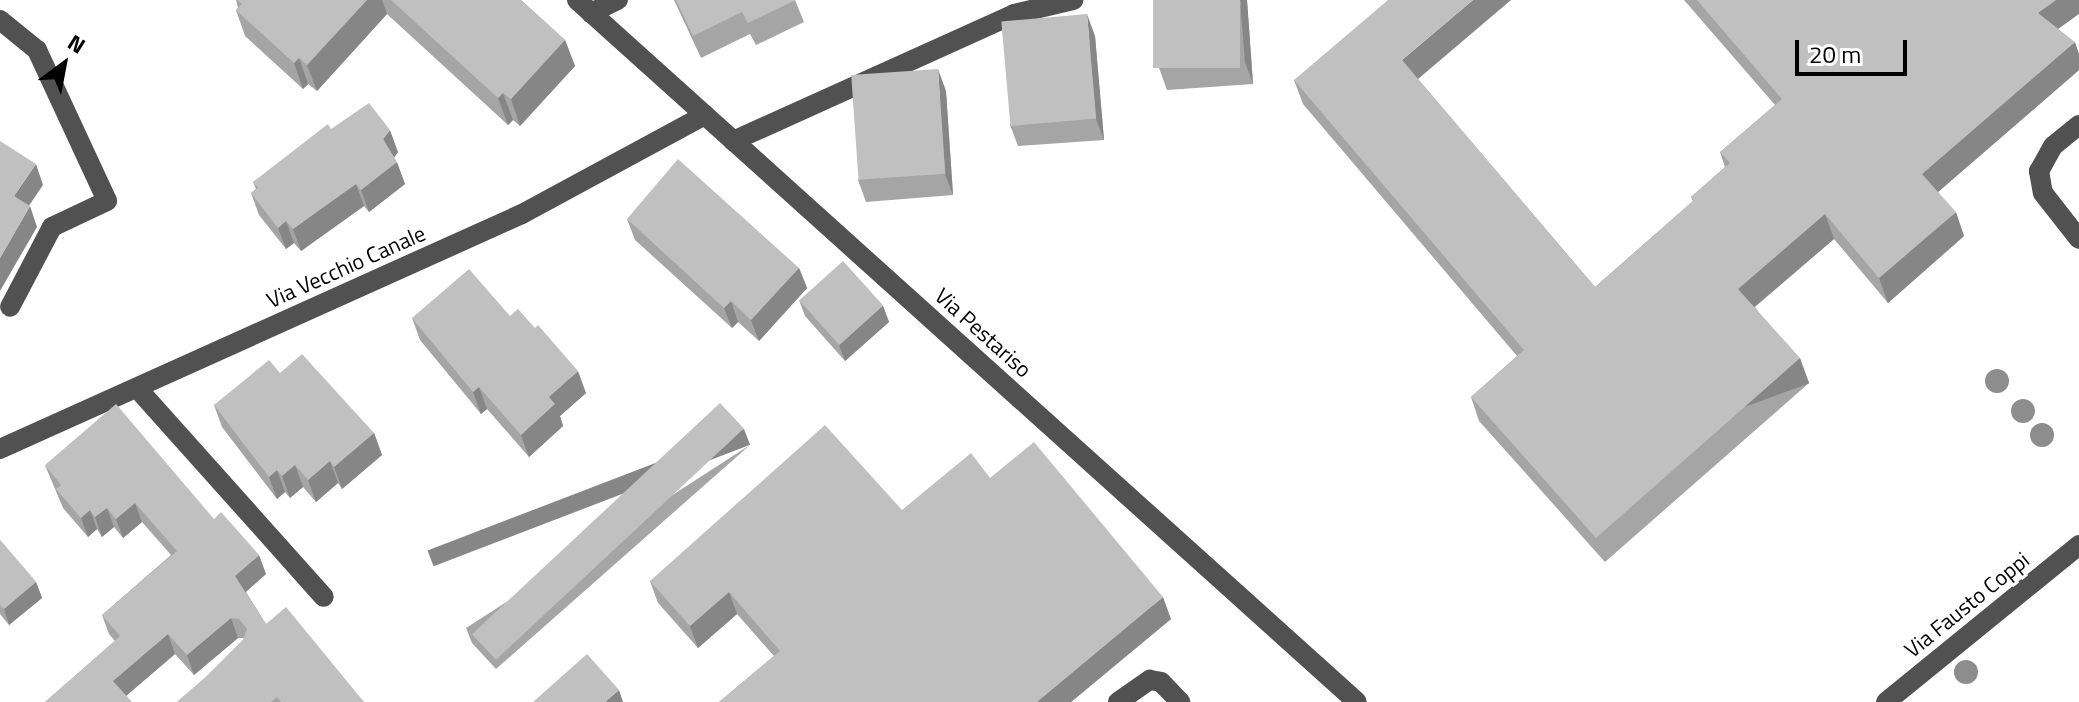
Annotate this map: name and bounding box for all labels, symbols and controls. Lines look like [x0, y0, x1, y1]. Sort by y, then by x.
north arrow [24, 24, 104, 104]
scale bar [1799, 24, 1911, 74]
text: N [61, 25, 92, 62]
text: 20 m [1809, 36, 1861, 72]
street label: Via Vecchio Canale [263, 220, 429, 314]
street label: Via Pestariso [929, 283, 1037, 383]
street label: Via Fausto Coppi [1899, 547, 2035, 663]

